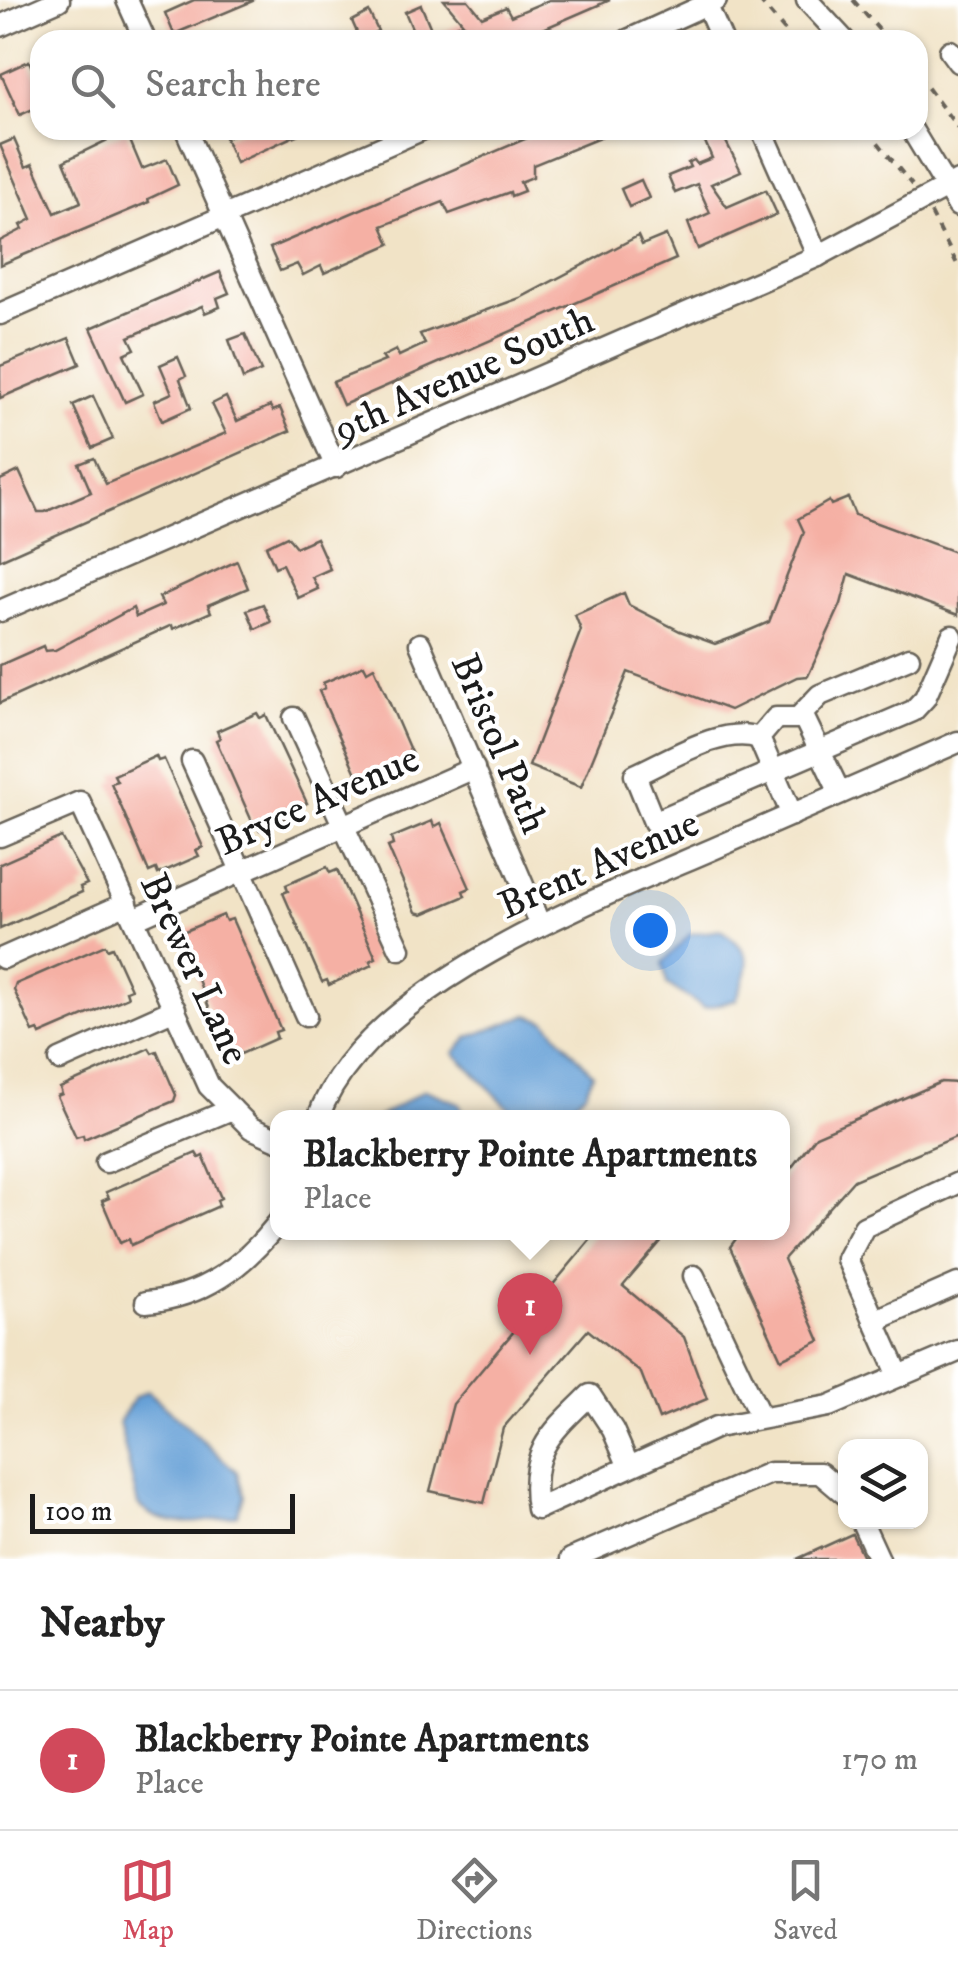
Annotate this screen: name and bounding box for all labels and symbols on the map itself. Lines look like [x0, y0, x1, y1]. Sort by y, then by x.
street label: 9th Avenue South [324, 296, 602, 456]
street label: Bristol Path [438, 647, 558, 842]
street label: Bryce Avenue [209, 735, 427, 869]
street label: Brent Avenue [491, 799, 707, 932]
street label: Brewer Lane [127, 866, 259, 1073]
your location [625, 905, 676, 956]
pin: 1 [498, 1272, 562, 1355]
scale bar [30, 1489, 295, 1534]

